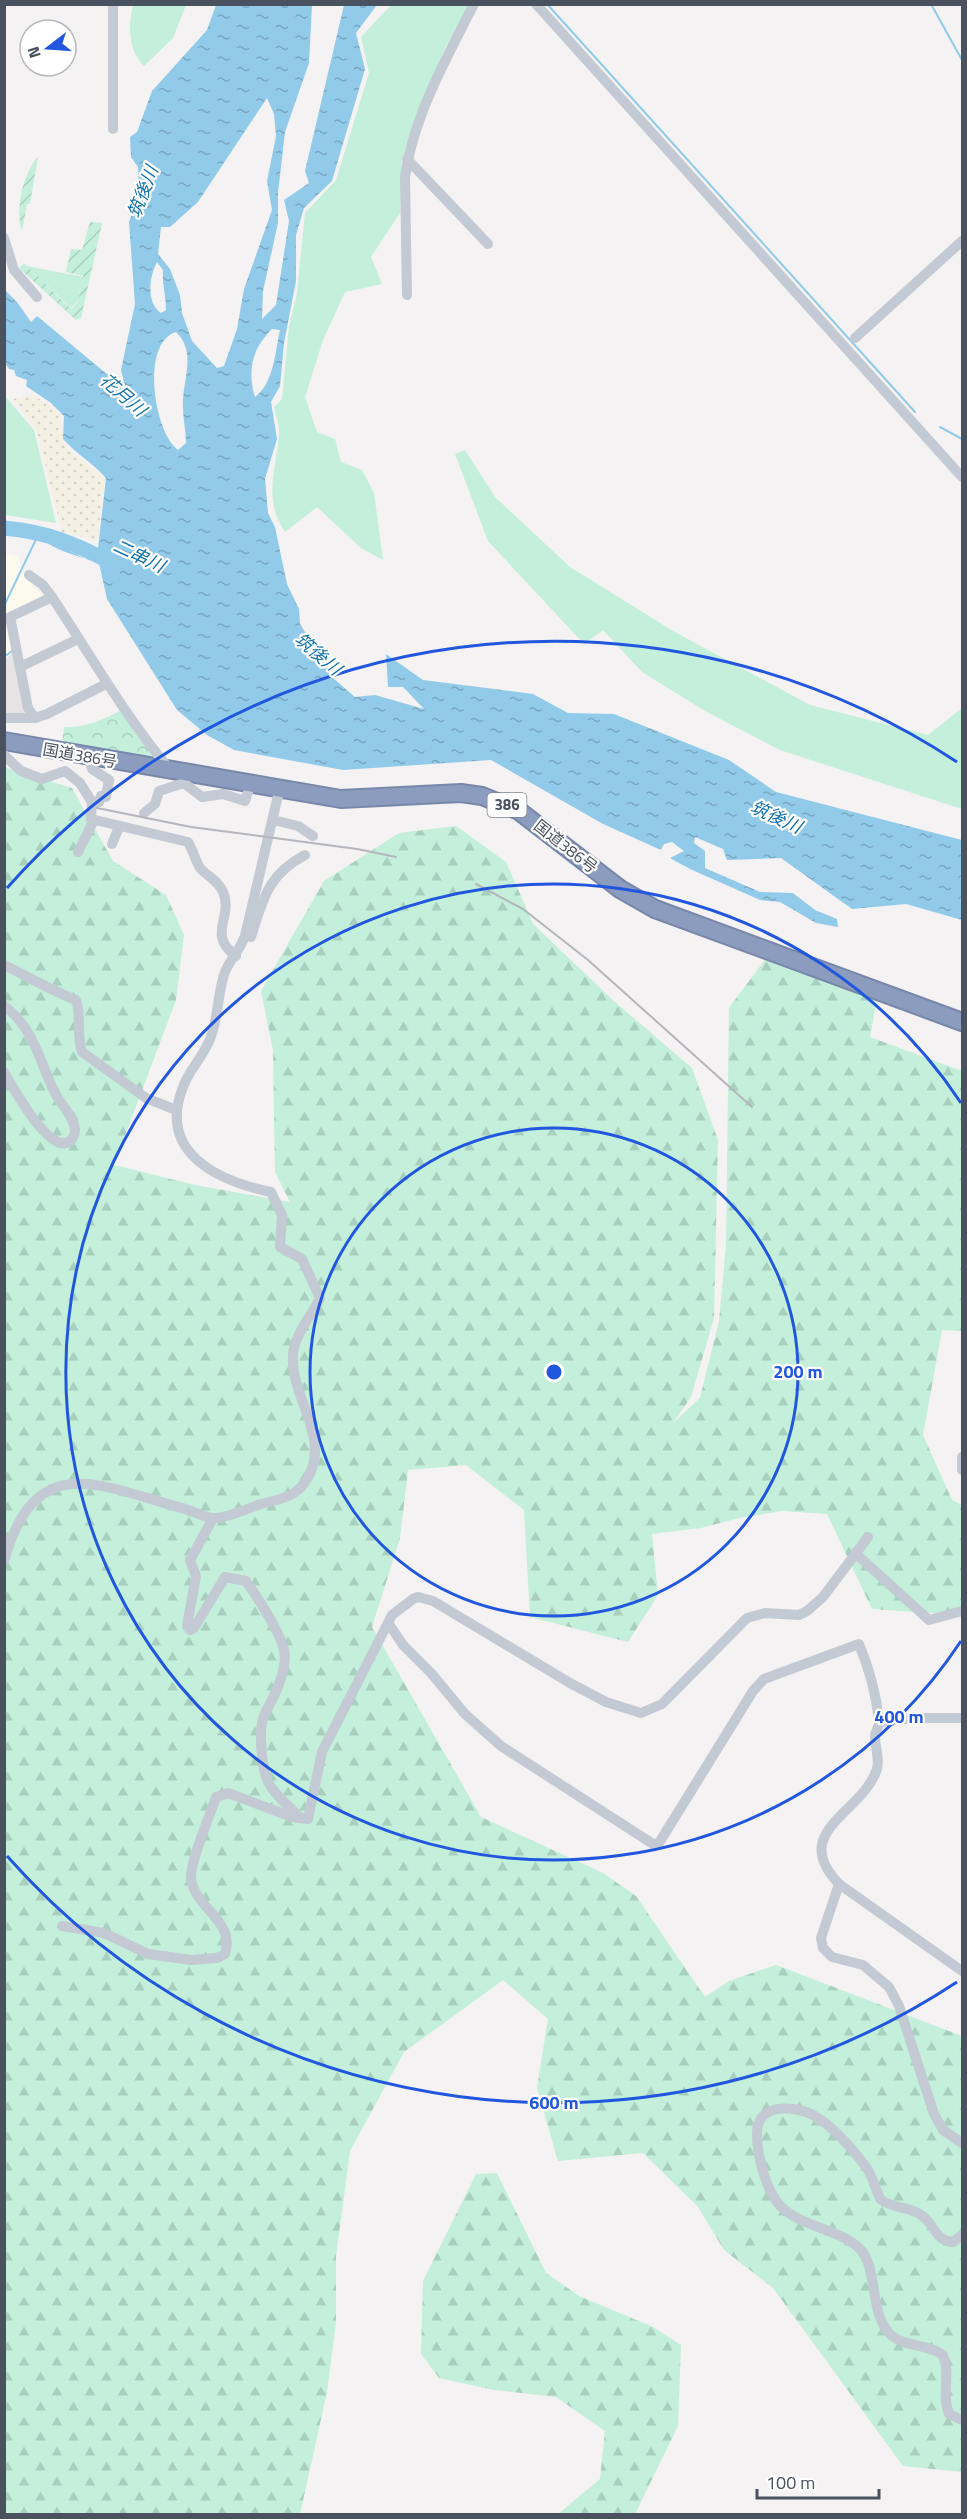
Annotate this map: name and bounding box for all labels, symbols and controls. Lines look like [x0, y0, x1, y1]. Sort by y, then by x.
north arrow [18, 18, 78, 78]
text: N [21, 44, 47, 61]
water label: 筑後川 [120, 160, 166, 222]
water label: 花月川 [94, 367, 154, 424]
water label: 二串川 [109, 532, 171, 580]
water label: 筑後川 [289, 626, 349, 683]
street label: 国道386号 [41, 737, 119, 773]
road number: 386 [488, 793, 526, 817]
water label: 筑後川 [746, 793, 808, 841]
street label: 国道386号 [529, 813, 603, 879]
text: 200 m [773, 1358, 823, 1385]
centre of rings [544, 1362, 564, 1382]
text: 400 m [874, 1703, 924, 1730]
text: 600 m [529, 2089, 579, 2116]
scale bar [757, 2462, 878, 2500]
text: 100 m [766, 2469, 815, 2496]

